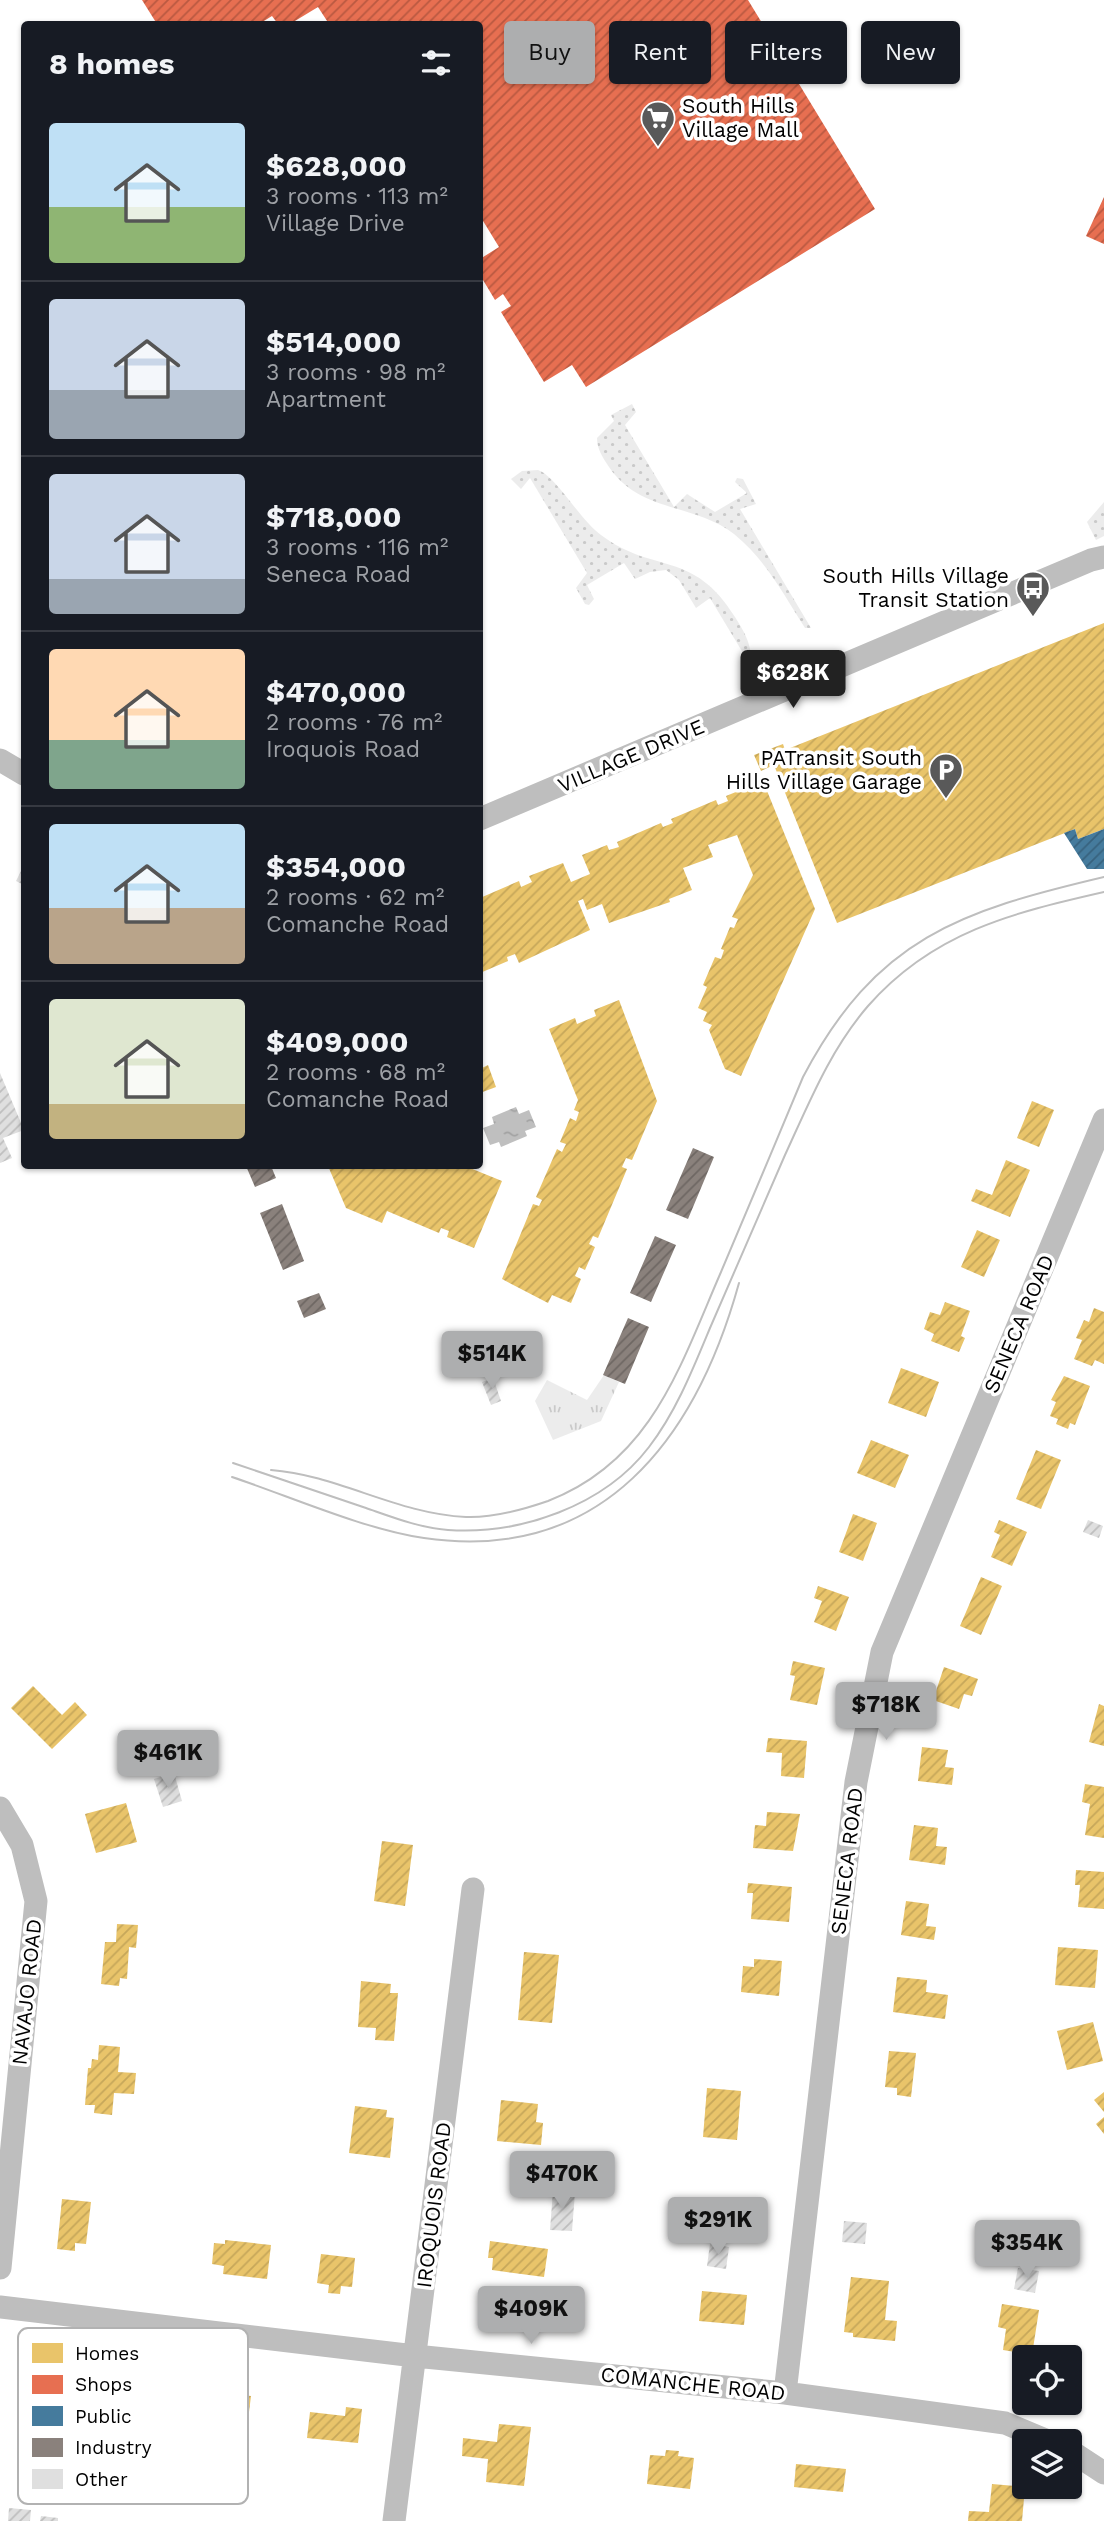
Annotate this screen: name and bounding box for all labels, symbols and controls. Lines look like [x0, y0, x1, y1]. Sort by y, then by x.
chip: Buy [504, 21, 595, 84]
chip: Rent [609, 21, 711, 84]
chip: Filters [725, 21, 847, 84]
chip: New [861, 21, 960, 84]
icon: filters [417, 44, 455, 82]
text: 8 homes [49, 46, 175, 81]
place label: South Hills Village Mall [682, 93, 800, 142]
supermarket icon: South Hills Village Mall [639, 99, 677, 148]
text: $628,000 [266, 148, 407, 183]
icon: home [105, 151, 189, 235]
text: 3 rooms · 113 m² [266, 183, 448, 210]
text: Village Drive [266, 210, 405, 237]
text: $514,000 [266, 324, 401, 359]
icon: home [105, 327, 189, 411]
text: 3 rooms · 98 m² [266, 359, 445, 386]
text: Apartment [266, 386, 386, 413]
text: $718,000 [266, 499, 402, 534]
icon: home [105, 502, 189, 586]
text: 3 rooms · 116 m² [266, 534, 448, 561]
text: Seneca Road [266, 561, 411, 588]
place label: South Hills Village Transit Station [822, 563, 1009, 612]
bus stop icon: South Hills Village Transit Station [1014, 569, 1052, 618]
pin: $628K [744, 650, 842, 710]
text: $628K [757, 659, 829, 686]
text: $470,000 [266, 674, 406, 709]
icon: home [105, 677, 189, 761]
text: 2 rooms · 76 m² [266, 709, 442, 736]
street label: VILLAGE DRIVE [554, 713, 708, 798]
text: Iroquois Road [266, 736, 420, 763]
place label: PATransit South Hills Village Garage [726, 745, 922, 794]
parking icon: PATransit South Hills Village Garage [927, 751, 965, 800]
text: $354,000 [266, 849, 406, 884]
icon: home [105, 852, 189, 936]
text: 2 rooms · 62 m² [266, 884, 444, 911]
text: Comanche Road [266, 911, 449, 938]
text: $409,000 [266, 1024, 409, 1059]
icon: home [105, 1027, 189, 1111]
text: 2 rooms · 68 m² [266, 1059, 445, 1086]
text: Comanche Road [266, 1086, 449, 1113]
street label: SENECA ROAD [978, 1251, 1059, 1397]
pin: $514K [443, 1332, 541, 1391]
text: $514K [458, 1340, 526, 1367]
pin: $718K [837, 1682, 935, 1742]
text: $718K [852, 1691, 921, 1718]
pin: $461K [119, 1730, 217, 1790]
text: $461K [133, 1739, 203, 1766]
street label: SENECA ROAD [825, 1786, 868, 1936]
street label: NAVAJO ROAD [6, 1918, 47, 2066]
street label: IROQUOIS ROAD [411, 2121, 456, 2289]
pin: $470K [513, 2152, 611, 2211]
text: $470K [526, 2160, 598, 2187]
pin: $291K [669, 2198, 767, 2257]
text: $291K [684, 2206, 752, 2233]
pin: $354K [978, 2220, 1076, 2280]
text: $354K [991, 2229, 1063, 2256]
pin: $409K [482, 2286, 580, 2346]
text: $409K [494, 2295, 568, 2322]
legend [18, 2328, 248, 2504]
text: Homes [75, 2342, 139, 2365]
map controls [1012, 2345, 1082, 2499]
button: locate [1012, 2345, 1082, 2415]
street label: COMANCHE ROAD [599, 2361, 787, 2406]
text: Shops [75, 2373, 132, 2396]
text: Public [75, 2405, 132, 2428]
button: layers [1012, 2429, 1082, 2499]
text: Industry [75, 2436, 152, 2459]
text: Other [75, 2468, 128, 2491]

